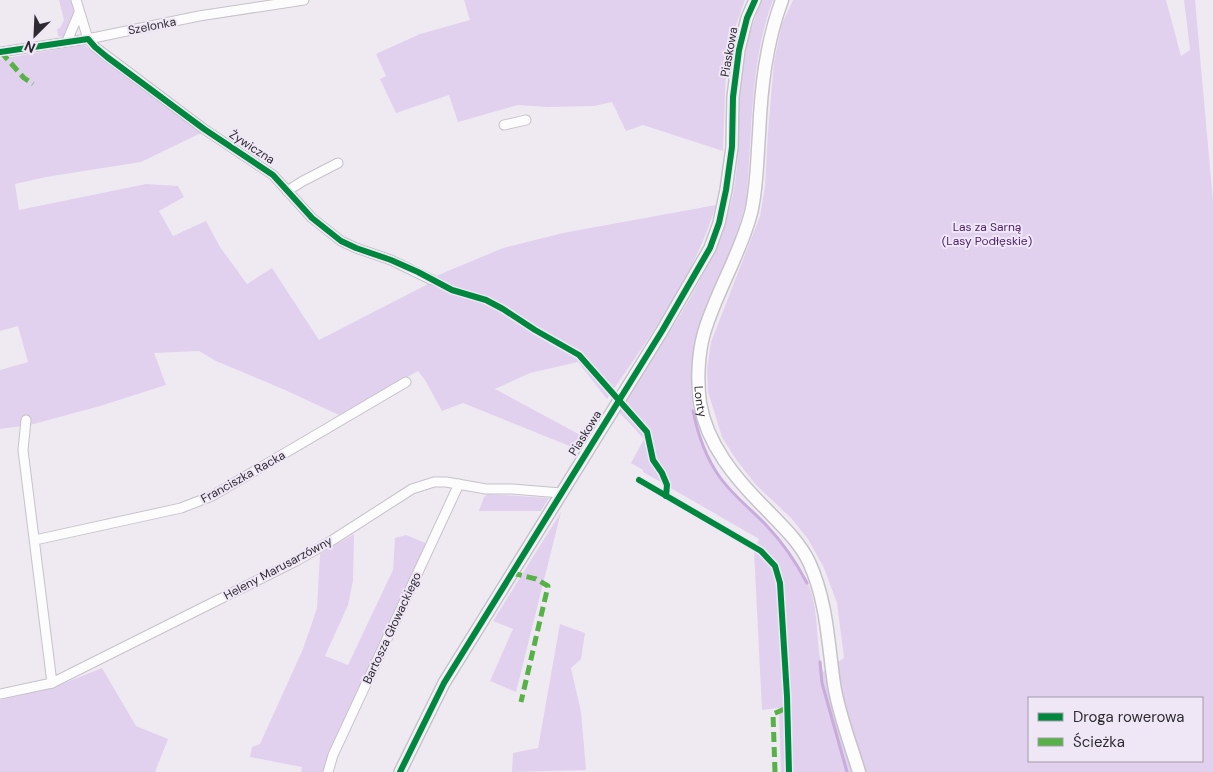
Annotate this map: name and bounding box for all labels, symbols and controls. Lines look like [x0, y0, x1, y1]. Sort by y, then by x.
north arrow [10, 10, 60, 60]
street label: Szelonka [127, 14, 177, 38]
street label: Piaskowa [717, 26, 741, 78]
text: N [21, 37, 38, 57]
street label: Żywiczna [226, 126, 278, 168]
park label: Las za Sarną (Lasy Podłęskie) [942, 219, 1032, 249]
street label: Lonty [691, 385, 711, 419]
street label: Piaskowa [565, 407, 605, 459]
street label: Franciszka Racka [198, 447, 288, 507]
street label: Heleny Marusarzówny [221, 532, 335, 603]
street label: Bartosza Głowackiego [359, 569, 425, 687]
legend [1028, 697, 1203, 762]
text: Droga rowerowa [1073, 707, 1184, 727]
text: Ścieżka [1073, 732, 1125, 752]

